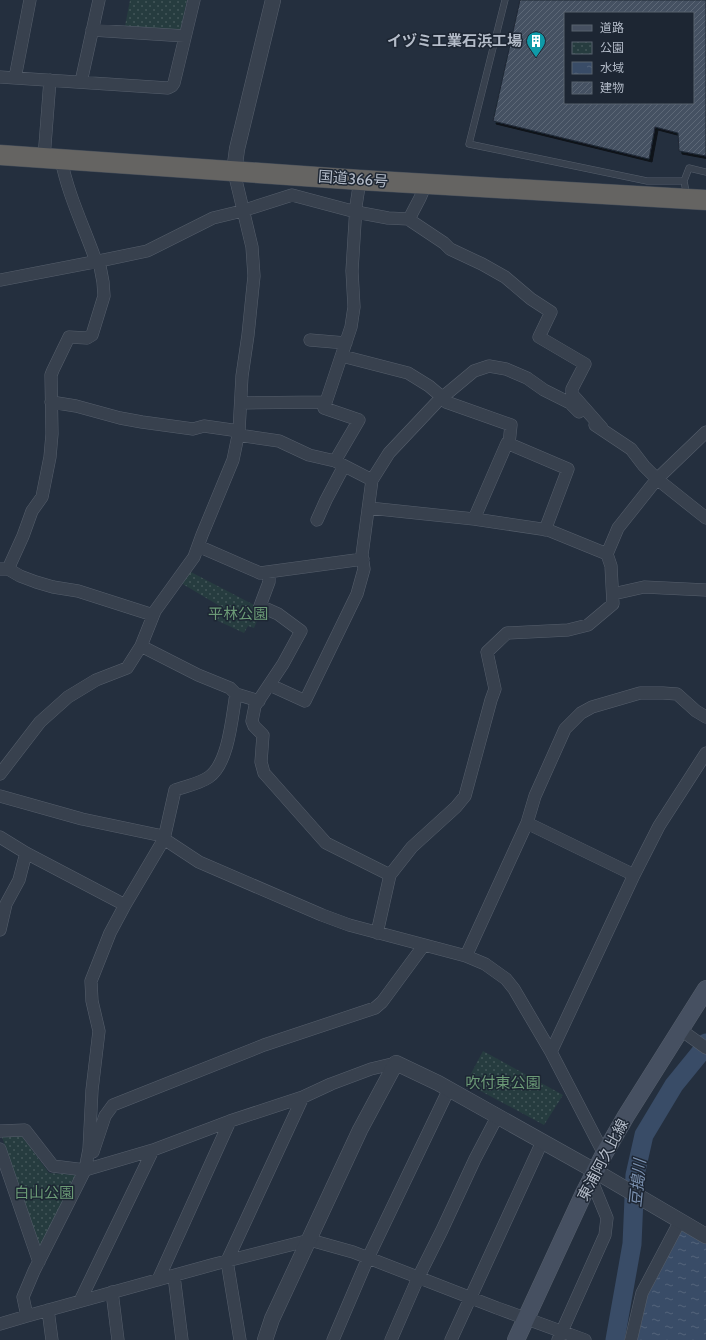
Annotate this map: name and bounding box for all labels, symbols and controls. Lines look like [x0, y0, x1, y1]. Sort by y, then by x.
legend [564, 12, 694, 104]
text: 道路 [600, 20, 624, 35]
building icon: イヅミ工業石浜工場 [525, 30, 547, 58]
place label: イヅミ工業石浜工場 [387, 32, 522, 50]
text: 公園 [600, 40, 624, 55]
text: 水域 [600, 60, 624, 75]
text: 建物 [600, 80, 624, 95]
street label: 国道366号 [317, 168, 389, 190]
park label: 平林公園 [208, 605, 268, 623]
park label: 吹付東公園 [465, 1074, 541, 1092]
street label: 東浦阿久比線 [574, 1116, 632, 1204]
water label: 豆搗川 [626, 1156, 650, 1208]
park label: 白山公園 [14, 1184, 74, 1202]

